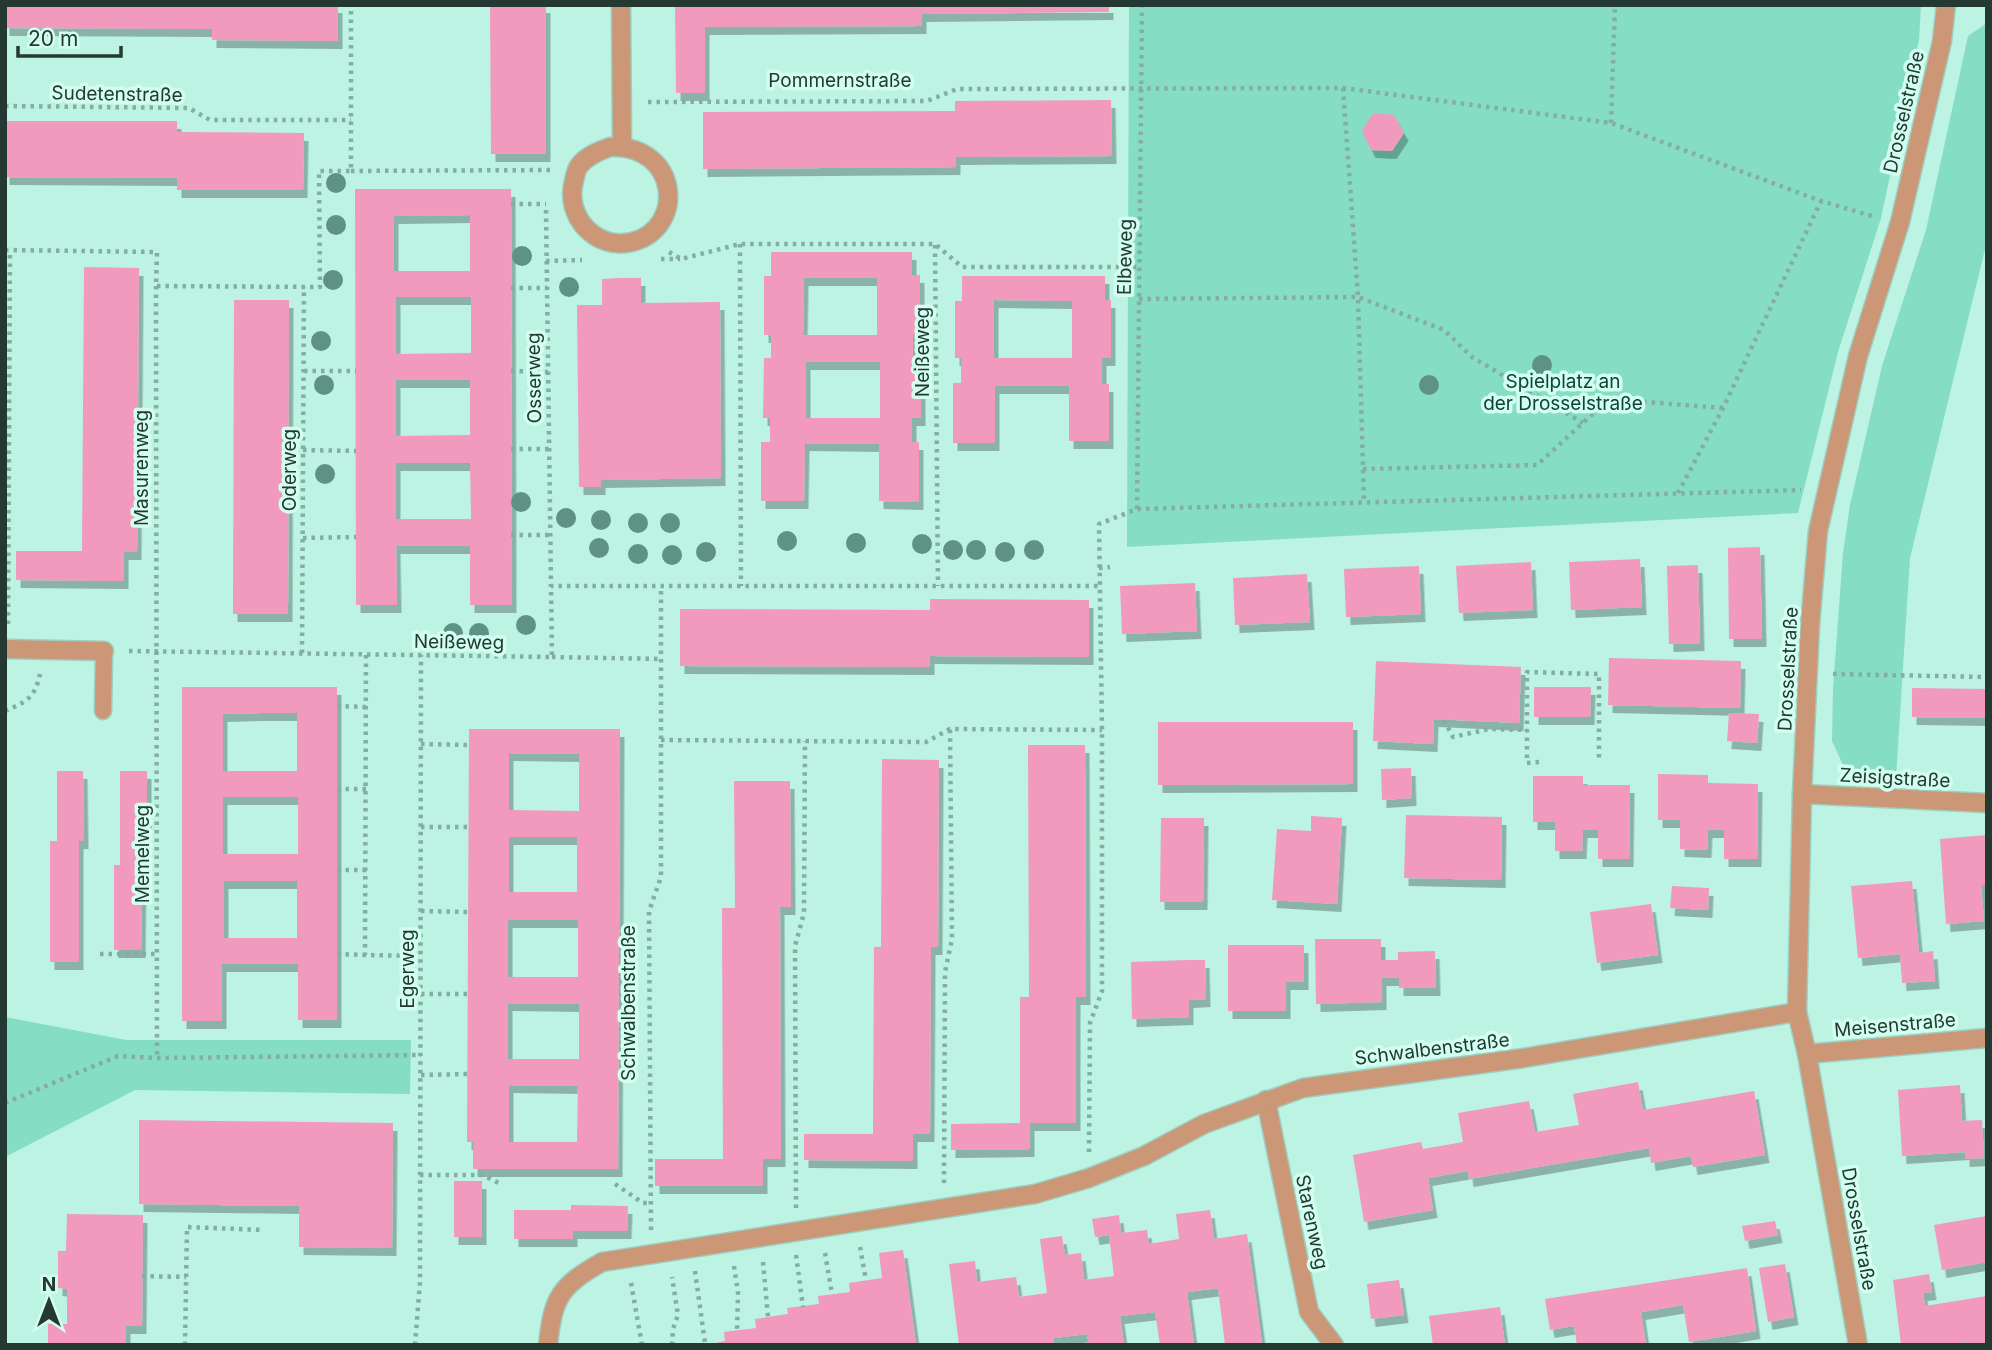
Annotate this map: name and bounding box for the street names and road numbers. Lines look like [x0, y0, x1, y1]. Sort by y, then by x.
street label: Drosselstraße [1879, 49, 1929, 175]
street label: Pommernstraße [768, 69, 912, 92]
street label: Sudetenstraße [51, 81, 183, 107]
street label: Elbeweg [1113, 219, 1137, 295]
street label: Neißeweg [911, 307, 934, 397]
street label: Osserweg [522, 332, 546, 424]
street label: Masurenweg [130, 410, 153, 526]
street label: Oderweg [278, 429, 301, 511]
street label: Drosselstraße [1773, 606, 1803, 732]
street label: Neißeweg [414, 630, 504, 654]
street label: Zeisigstraße [1839, 764, 1951, 792]
street label: Memelweg [131, 805, 154, 903]
street label: Schwalbenstraße [617, 925, 640, 1081]
street label: Egerweg [396, 929, 419, 1009]
street label: Meisenstraße [1833, 1008, 1957, 1042]
street label: Schwalbenstraße [1353, 1028, 1511, 1070]
street label: Drosselstraße [1837, 1166, 1881, 1292]
street label: Starenweg [1291, 1173, 1333, 1271]

